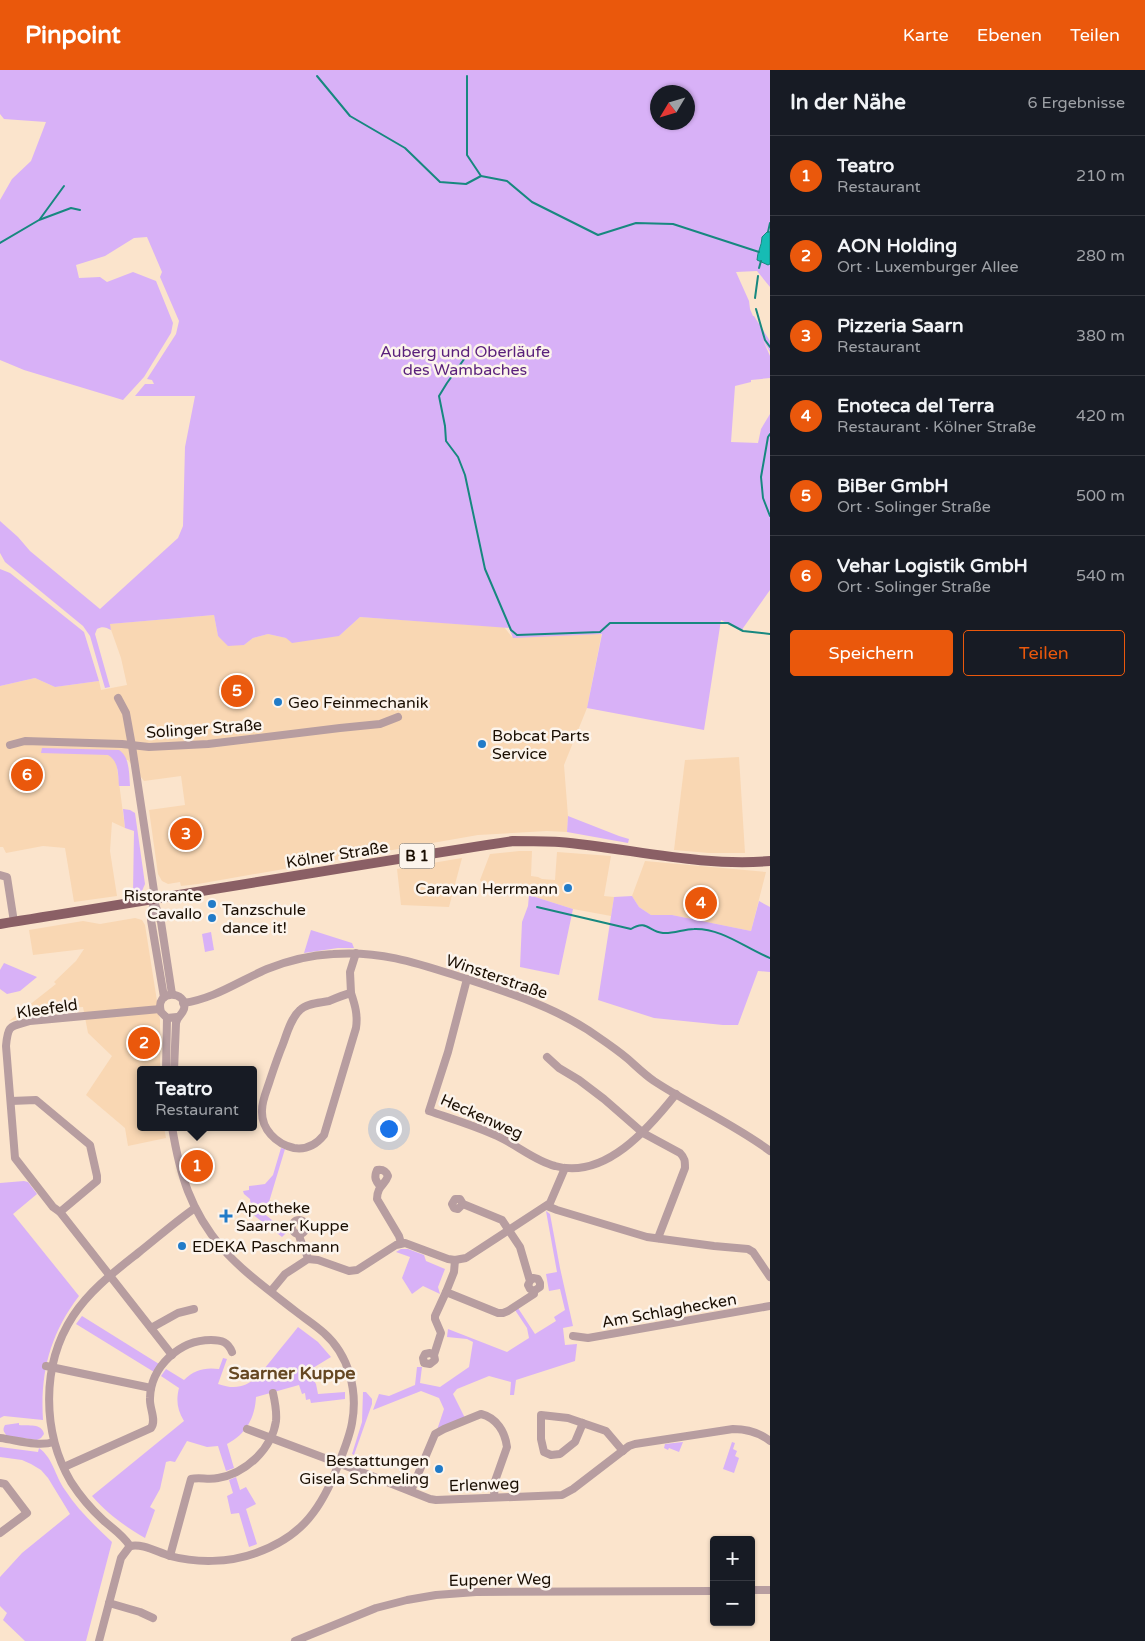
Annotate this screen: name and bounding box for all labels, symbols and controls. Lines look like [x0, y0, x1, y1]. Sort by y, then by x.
text: Pinpoint [25, 21, 121, 50]
text: Karte [903, 24, 949, 46]
text: Ebenen [977, 24, 1042, 46]
text: Teilen [1070, 24, 1120, 46]
north arrow [650, 85, 695, 130]
text: In der Nähe [790, 90, 906, 115]
text: 6 Ergebnisse [1027, 93, 1125, 113]
text: Teatro [837, 155, 894, 177]
text: 1 [801, 166, 811, 186]
text: 210 m [1076, 166, 1125, 186]
text: Restaurant [837, 177, 921, 197]
text: AON Holding [837, 235, 957, 257]
text: 2 [801, 246, 811, 266]
text: 280 m [1076, 246, 1125, 266]
text: Ort · Luxemburger Allee [837, 257, 1019, 277]
text: Pizzeria Saarn [837, 315, 964, 337]
text: 3 [801, 326, 811, 346]
text: 380 m [1076, 326, 1125, 346]
text: Restaurant [837, 337, 921, 357]
park label: Auberg und Oberläufe des Wambaches [380, 342, 550, 380]
text: Enoteca del Terra [837, 395, 994, 417]
text: 4 [801, 406, 811, 426]
text: 420 m [1076, 406, 1125, 426]
text: Restaurant · Kölner Straße [837, 417, 1036, 437]
text: BiBer GmbH [837, 475, 949, 497]
text: 5 [801, 486, 811, 506]
text: 500 m [1076, 486, 1125, 506]
text: Ort · Solinger Straße [837, 497, 991, 517]
text: Vehar Logistik GmbH [837, 555, 1028, 577]
text: 6 [801, 566, 811, 586]
text: 540 m [1076, 566, 1125, 586]
text: Ort · Solinger Straße [837, 577, 991, 597]
button: Speichern [790, 630, 953, 676]
button: Teilen [963, 630, 1125, 676]
pin: 5 [221, 672, 253, 710]
place label: Geo Feinmechanik [288, 693, 429, 713]
marker: Geo Feinmechanik [272, 696, 284, 708]
street label: Solinger Straße [145, 715, 263, 743]
place label: Bobcat Parts Service [492, 726, 590, 764]
marker: Bobcat Parts Service [476, 738, 488, 750]
pin: 6 [11, 756, 43, 794]
pin: 3 [170, 815, 202, 853]
street label: Kölner Straße [285, 837, 390, 873]
road number: B 1 [400, 844, 434, 868]
place label: Caravan Herrmann [415, 879, 558, 899]
marker: Caravan Herrmann [562, 882, 574, 894]
pin: 4 [685, 884, 717, 922]
place label: Ristorante Cavallo [124, 886, 202, 924]
marker: Ristorante Cavallo [206, 898, 218, 910]
place label: Tanzschule dance it! [222, 900, 306, 938]
marker: Tanzschule dance it! [206, 912, 218, 924]
street label: Winsterstraße [443, 950, 550, 1004]
street label: Kleefeld [15, 995, 79, 1023]
pin: 2 [128, 1024, 160, 1062]
popup [137, 1066, 257, 1131]
text: Teatro [155, 1078, 213, 1100]
street label: Heckenweg [437, 1090, 526, 1144]
text: Restaurant [155, 1100, 239, 1120]
your location [376, 1116, 402, 1142]
pin: 1 [181, 1147, 213, 1185]
place label: Apotheke Saarner Kuppe [236, 1198, 349, 1236]
marker: Apotheke Saarner Kuppe [220, 1210, 232, 1222]
place label: EDEKA Paschmann [192, 1237, 339, 1257]
marker: EDEKA Paschmann [176, 1240, 188, 1252]
street label: Am Schlaghecken [600, 1289, 738, 1333]
district label: Saarner Kuppe [229, 1362, 355, 1384]
place label: Bestattungen Gisela Schmeling [299, 1451, 429, 1489]
marker: Bestattungen Gisela Schmeling [433, 1463, 445, 1475]
street label: Erlenweg [448, 1474, 520, 1496]
map controls [710, 1536, 755, 1626]
button: + [710, 1536, 755, 1581]
street label: Eupener Weg [449, 1569, 551, 1591]
button: − [710, 1581, 755, 1626]

